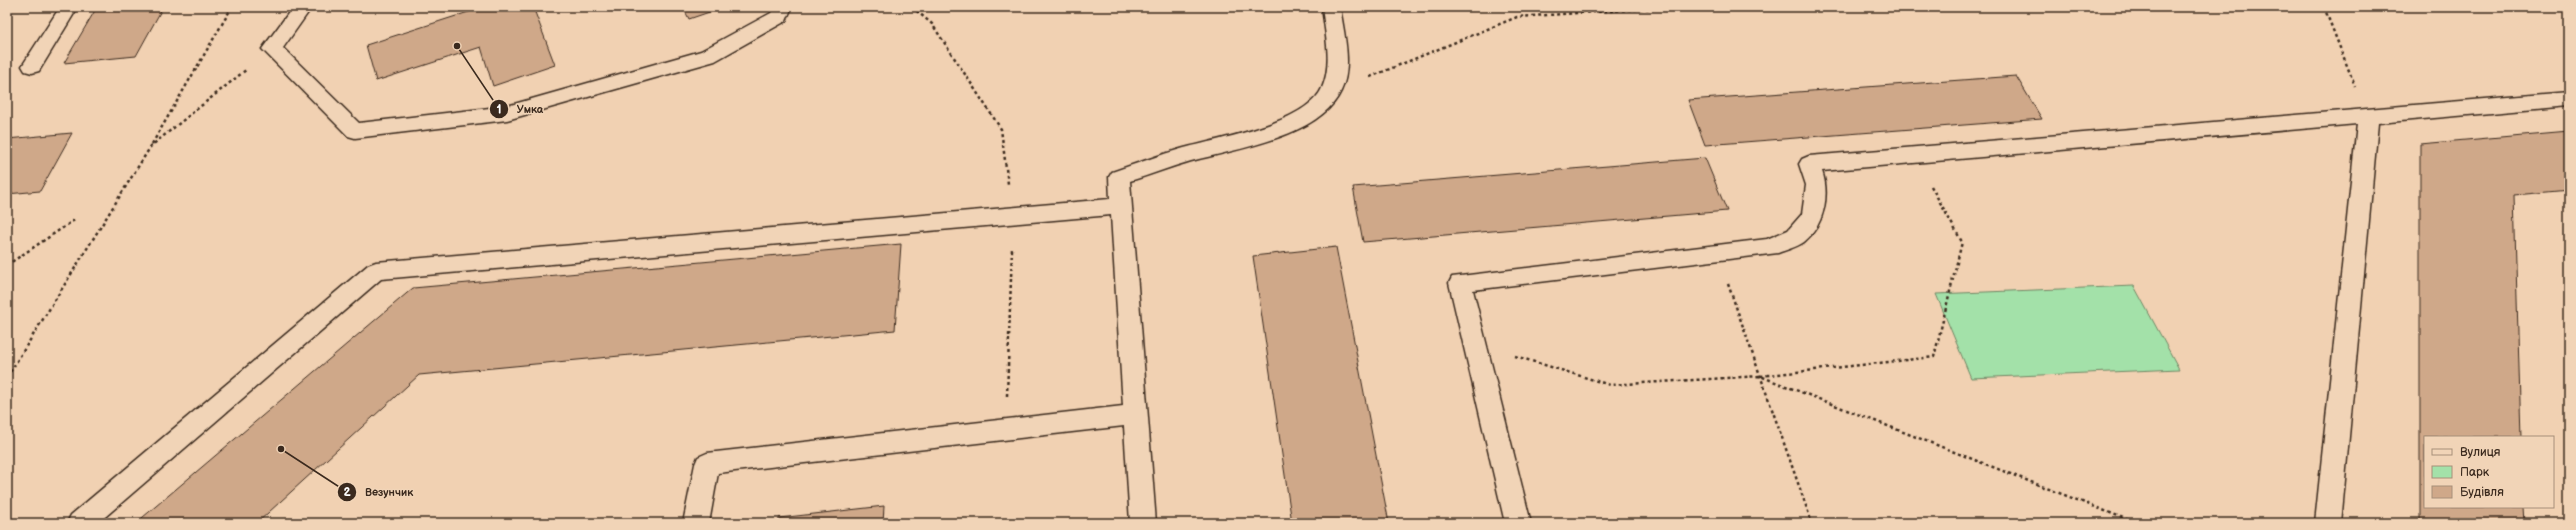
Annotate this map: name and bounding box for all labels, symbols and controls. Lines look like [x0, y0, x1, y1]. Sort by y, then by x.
callout: Умка [489, 98, 552, 121]
text: 1 [496, 102, 502, 117]
text: Умка [517, 103, 544, 116]
legend [2424, 436, 2554, 508]
text: Вулиця [2460, 445, 2501, 460]
text: Парк [2460, 465, 2490, 480]
callout: Везунчик [337, 481, 421, 504]
text: 2 [343, 485, 351, 500]
text: Будівля [2460, 485, 2504, 500]
text: Везунчик [365, 486, 413, 499]

